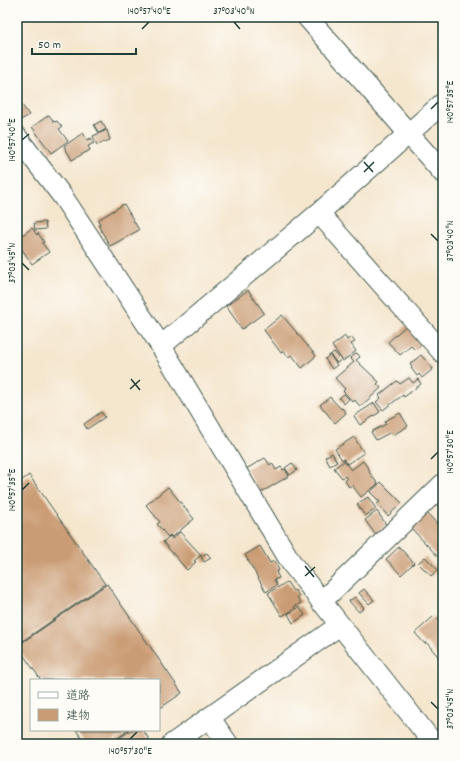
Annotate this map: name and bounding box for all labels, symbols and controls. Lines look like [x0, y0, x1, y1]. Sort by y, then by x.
text: 140°57'40"E [127, 5, 171, 19]
text: 37°03'40"N [213, 5, 255, 19]
scale bar [32, 30, 136, 56]
text: 50 m [38, 37, 61, 54]
text: 140°57'35"E [444, 80, 458, 123]
text: 140°57'40"E [6, 118, 20, 162]
text: 37°03'40"N [444, 220, 458, 262]
text: 37°03'45"N [6, 243, 20, 283]
text: 140°57'30"E [444, 430, 458, 474]
text: 140°57'35"E [6, 468, 20, 511]
legend [30, 679, 160, 731]
text: 道路 [66, 688, 90, 705]
text: 37°03'45"N [444, 689, 458, 729]
text: 建物 [66, 708, 90, 725]
text: 140°57'30"E [108, 745, 152, 759]

